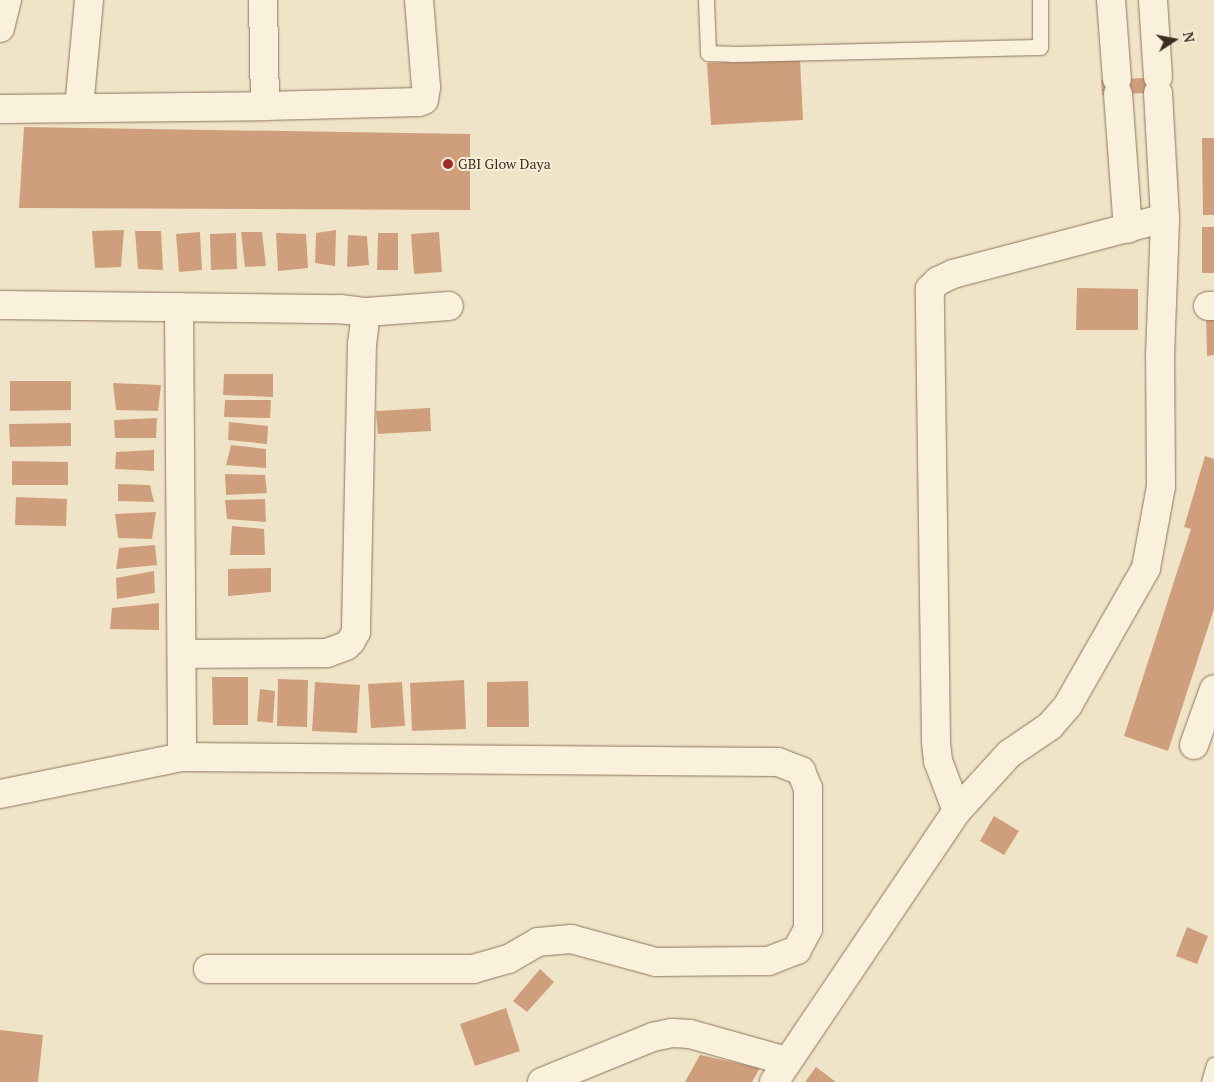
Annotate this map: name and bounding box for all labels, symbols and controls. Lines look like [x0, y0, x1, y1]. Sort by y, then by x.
north arrow [1149, 15, 1199, 65]
text: N [1179, 30, 1200, 44]
place label: GBI Glow Daya [458, 156, 551, 172]
marker: GBI Glow Daya [442, 158, 454, 170]

